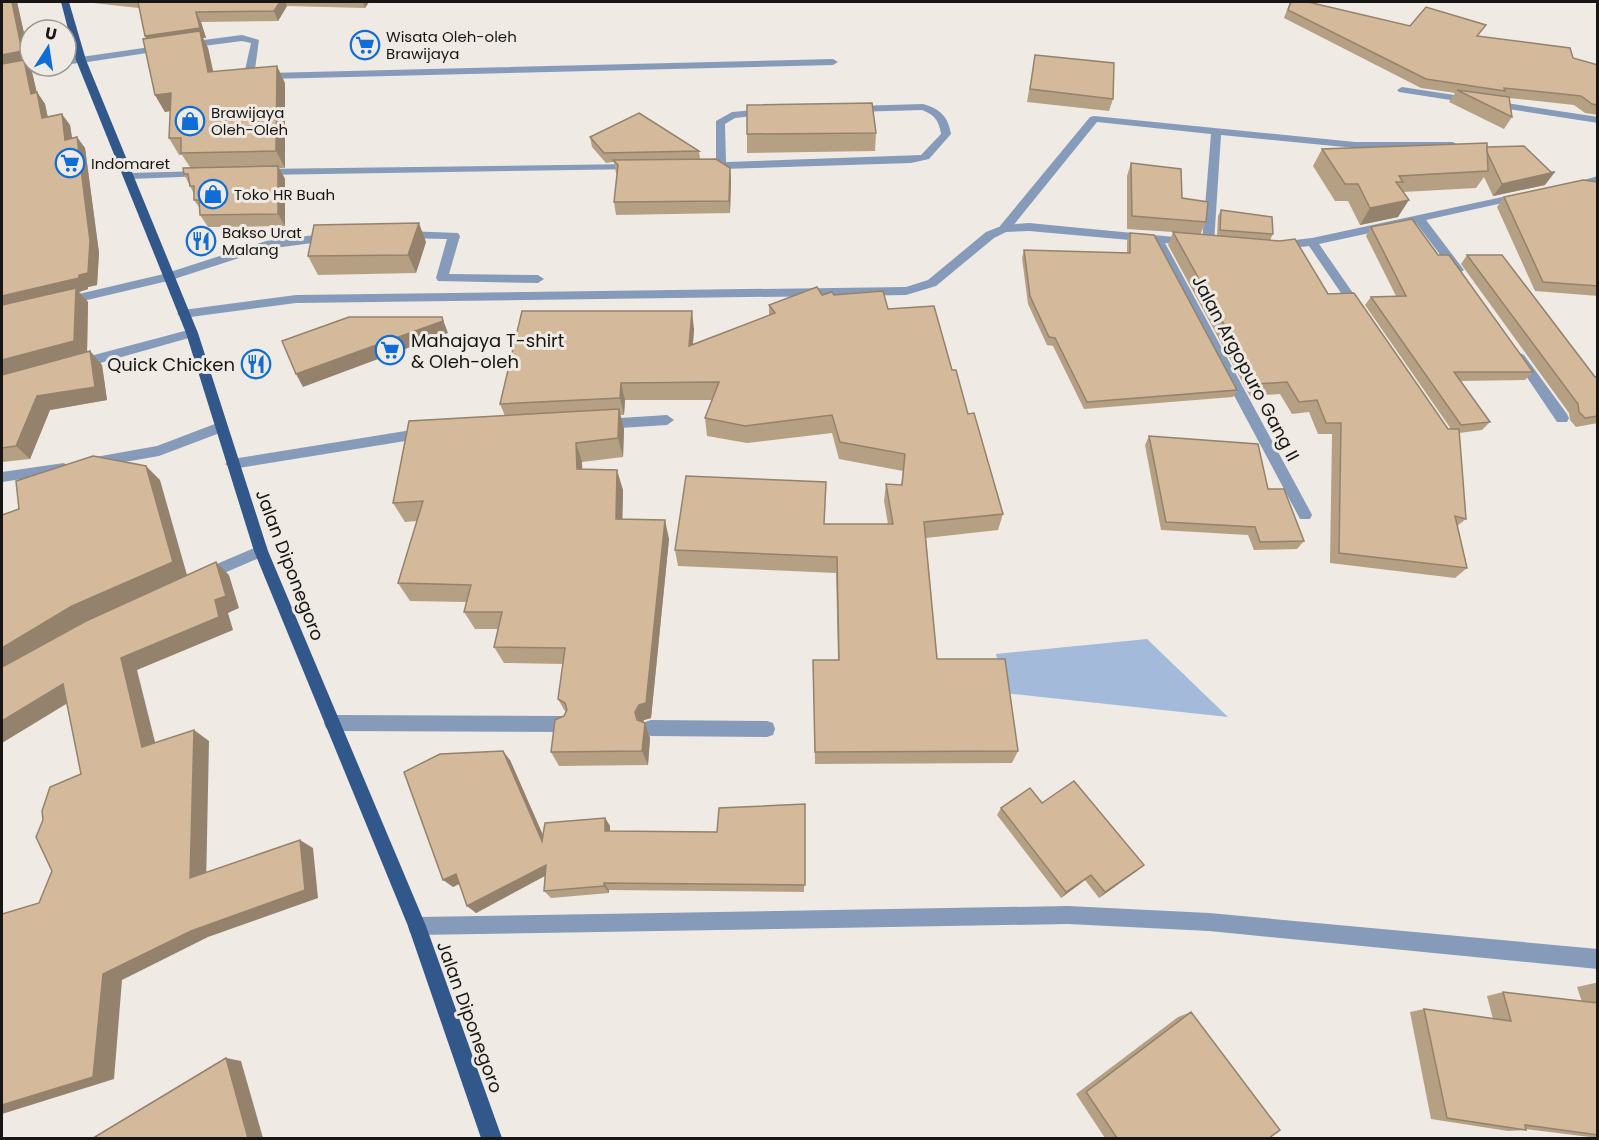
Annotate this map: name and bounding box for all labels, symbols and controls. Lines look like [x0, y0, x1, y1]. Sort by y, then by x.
north arrow [18, 18, 78, 78]
text: U [43, 21, 59, 46]
place label: Wisata Oleh-oleh Brawijaya [386, 26, 517, 64]
supermarket icon: Wisata Oleh-oleh Brawijaya [349, 29, 381, 61]
place label: Brawijaya Oleh-Oleh [211, 102, 288, 140]
shop icon: Brawijaya Oleh-Oleh [174, 105, 206, 137]
supermarket icon: Indomaret [54, 147, 86, 179]
place label: Indomaret [91, 153, 170, 174]
shop icon: Toko HR Buah [197, 178, 229, 210]
place label: Toko HR Buah [234, 184, 335, 205]
place label: Bakso Urat Malang [222, 222, 302, 260]
restaurant icon: Bakso Urat Malang [185, 225, 217, 257]
street label: Jalan Argopuro Gang II [1186, 271, 1306, 465]
place label: Mahajaya T-shirt & Oleh-oleh [411, 328, 564, 374]
supermarket icon: Mahajaya T-shirt & Oleh-oleh [374, 334, 406, 366]
restaurant icon: Quick Chicken [240, 348, 272, 380]
place label: Quick Chicken [107, 352, 235, 377]
street label: Jalan Diponegoro [250, 486, 330, 644]
street label: Jalan Diponegoro [431, 938, 509, 1096]

